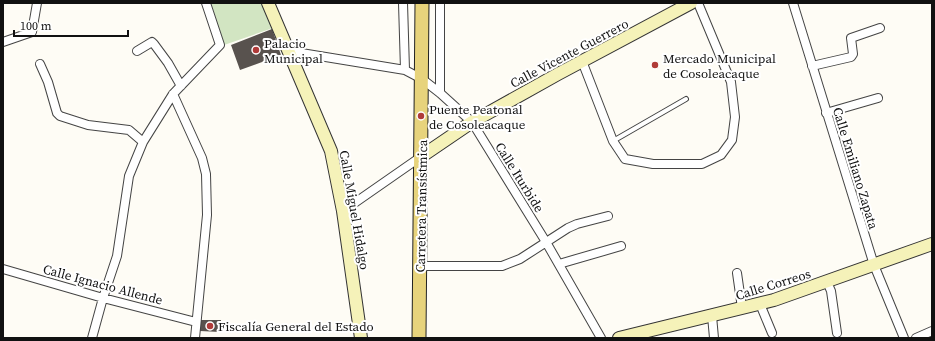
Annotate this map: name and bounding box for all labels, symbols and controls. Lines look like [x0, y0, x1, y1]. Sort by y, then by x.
scale bar [14, 12, 128, 38]
street label: Calle Vicente Guerrero [507, 15, 631, 92]
text: 100 m [20, 18, 52, 34]
place label: Palacio Municipal [264, 35, 323, 67]
marker: Palacio Municipal [251, 45, 261, 55]
place label: Mercado Municipal de Cosoleacaque [663, 50, 776, 82]
marker: Mercado Municipal de Cosoleacaque [650, 60, 660, 70]
place label: Puente Peatonal de Cosoleacaque [429, 101, 526, 133]
street label: Calle Emiliano Zapata [829, 105, 882, 232]
marker: Puente Peatonal de Cosoleacaque [416, 111, 426, 121]
street label: Carretera Transístmica [412, 139, 431, 273]
street label: Calle Iturbide [491, 139, 548, 216]
street label: Calle Miguel Hidalgo [336, 149, 373, 271]
street label: Calle Ignacio Allende [41, 260, 165, 309]
street label: Calle Correos [733, 265, 813, 304]
place label: Fiscalía General del Estado [218, 318, 374, 335]
marker: Fiscalía General del Estado [205, 321, 215, 331]

